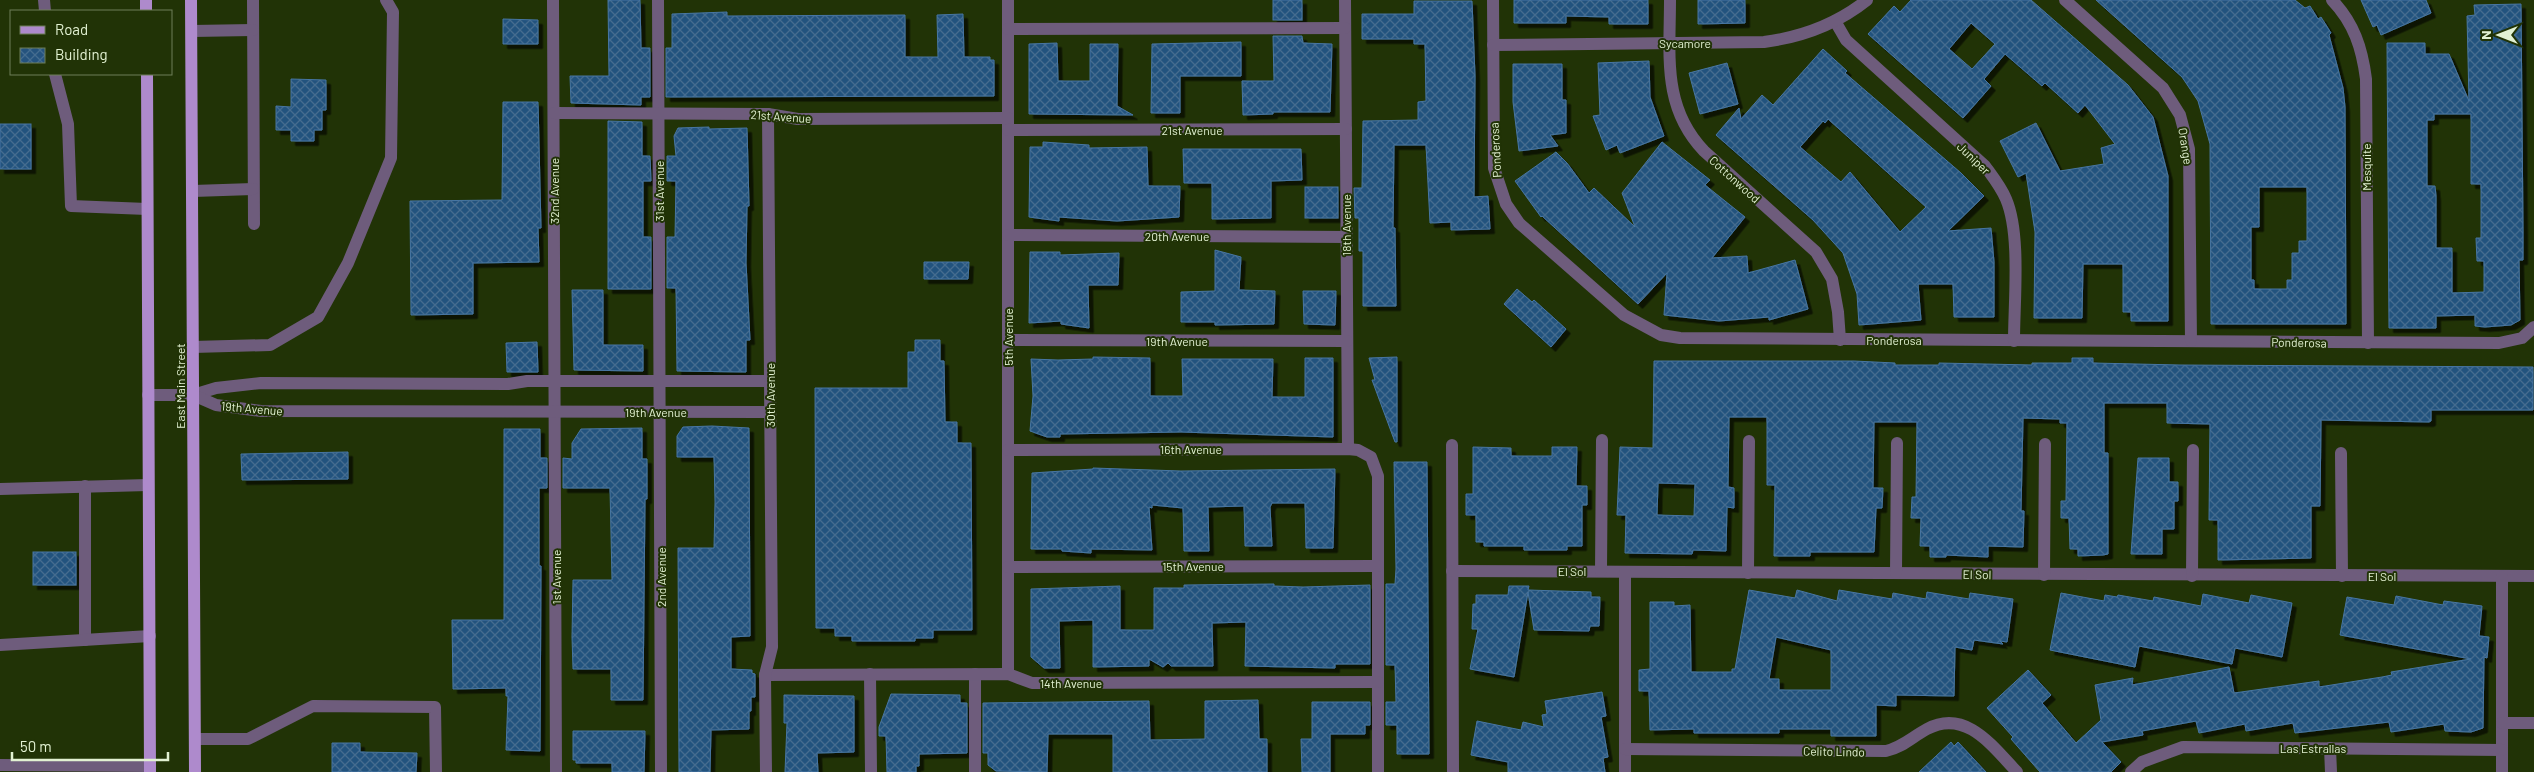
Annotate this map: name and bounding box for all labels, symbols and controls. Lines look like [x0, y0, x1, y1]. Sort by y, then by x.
legend [10, 10, 172, 75]
north arrow [2474, 10, 2524, 60]
text: Road [55, 20, 88, 38]
text: N [2477, 30, 2494, 40]
street label: Sycamore [1659, 36, 1711, 50]
text: Building [55, 45, 108, 63]
street label: 21st Avenue [750, 107, 812, 125]
street label: Ponderosa [1487, 122, 1503, 178]
street label: 21st Avenue [1161, 123, 1223, 137]
street label: Orange [2176, 127, 2196, 165]
street label: Juniper [1955, 139, 1994, 177]
street label: Mesquite [2359, 143, 2373, 191]
street label: Cottonwood [1707, 153, 1763, 205]
street label: 32nd Avenue [547, 158, 561, 224]
street label: 31st Avenue [652, 161, 666, 221]
street label: 18th Avenue [1339, 194, 1353, 256]
street label: 20th Avenue [1145, 229, 1209, 243]
street label: 5th Avenue [1001, 308, 1015, 366]
street label: Ponderosa [1866, 333, 1922, 347]
street label: 19th Avenue [1146, 334, 1208, 348]
street label: Ponderosa [2271, 335, 2327, 349]
street label: East Main Street [173, 343, 187, 429]
street label: 30th Avenue [763, 363, 777, 427]
street label: 19th Avenue [221, 398, 283, 418]
street label: 19th Avenue [625, 405, 687, 419]
street label: 16th Avenue [1160, 442, 1222, 456]
street label: 2nd Avenue [654, 547, 668, 607]
street label: 1st Avenue [549, 550, 563, 604]
street label: 15th Avenue [1162, 559, 1224, 573]
street label: El Sol [1558, 564, 1586, 578]
street label: El Sol [1963, 567, 1991, 581]
street label: El Sol [2368, 569, 2396, 583]
street label: 14th Avenue [1040, 676, 1102, 690]
scale bar [12, 730, 169, 762]
text: 50 m [20, 737, 52, 755]
street label: Las Estrallas [2280, 741, 2346, 755]
street label: Celito Lindo [1803, 743, 1865, 759]

